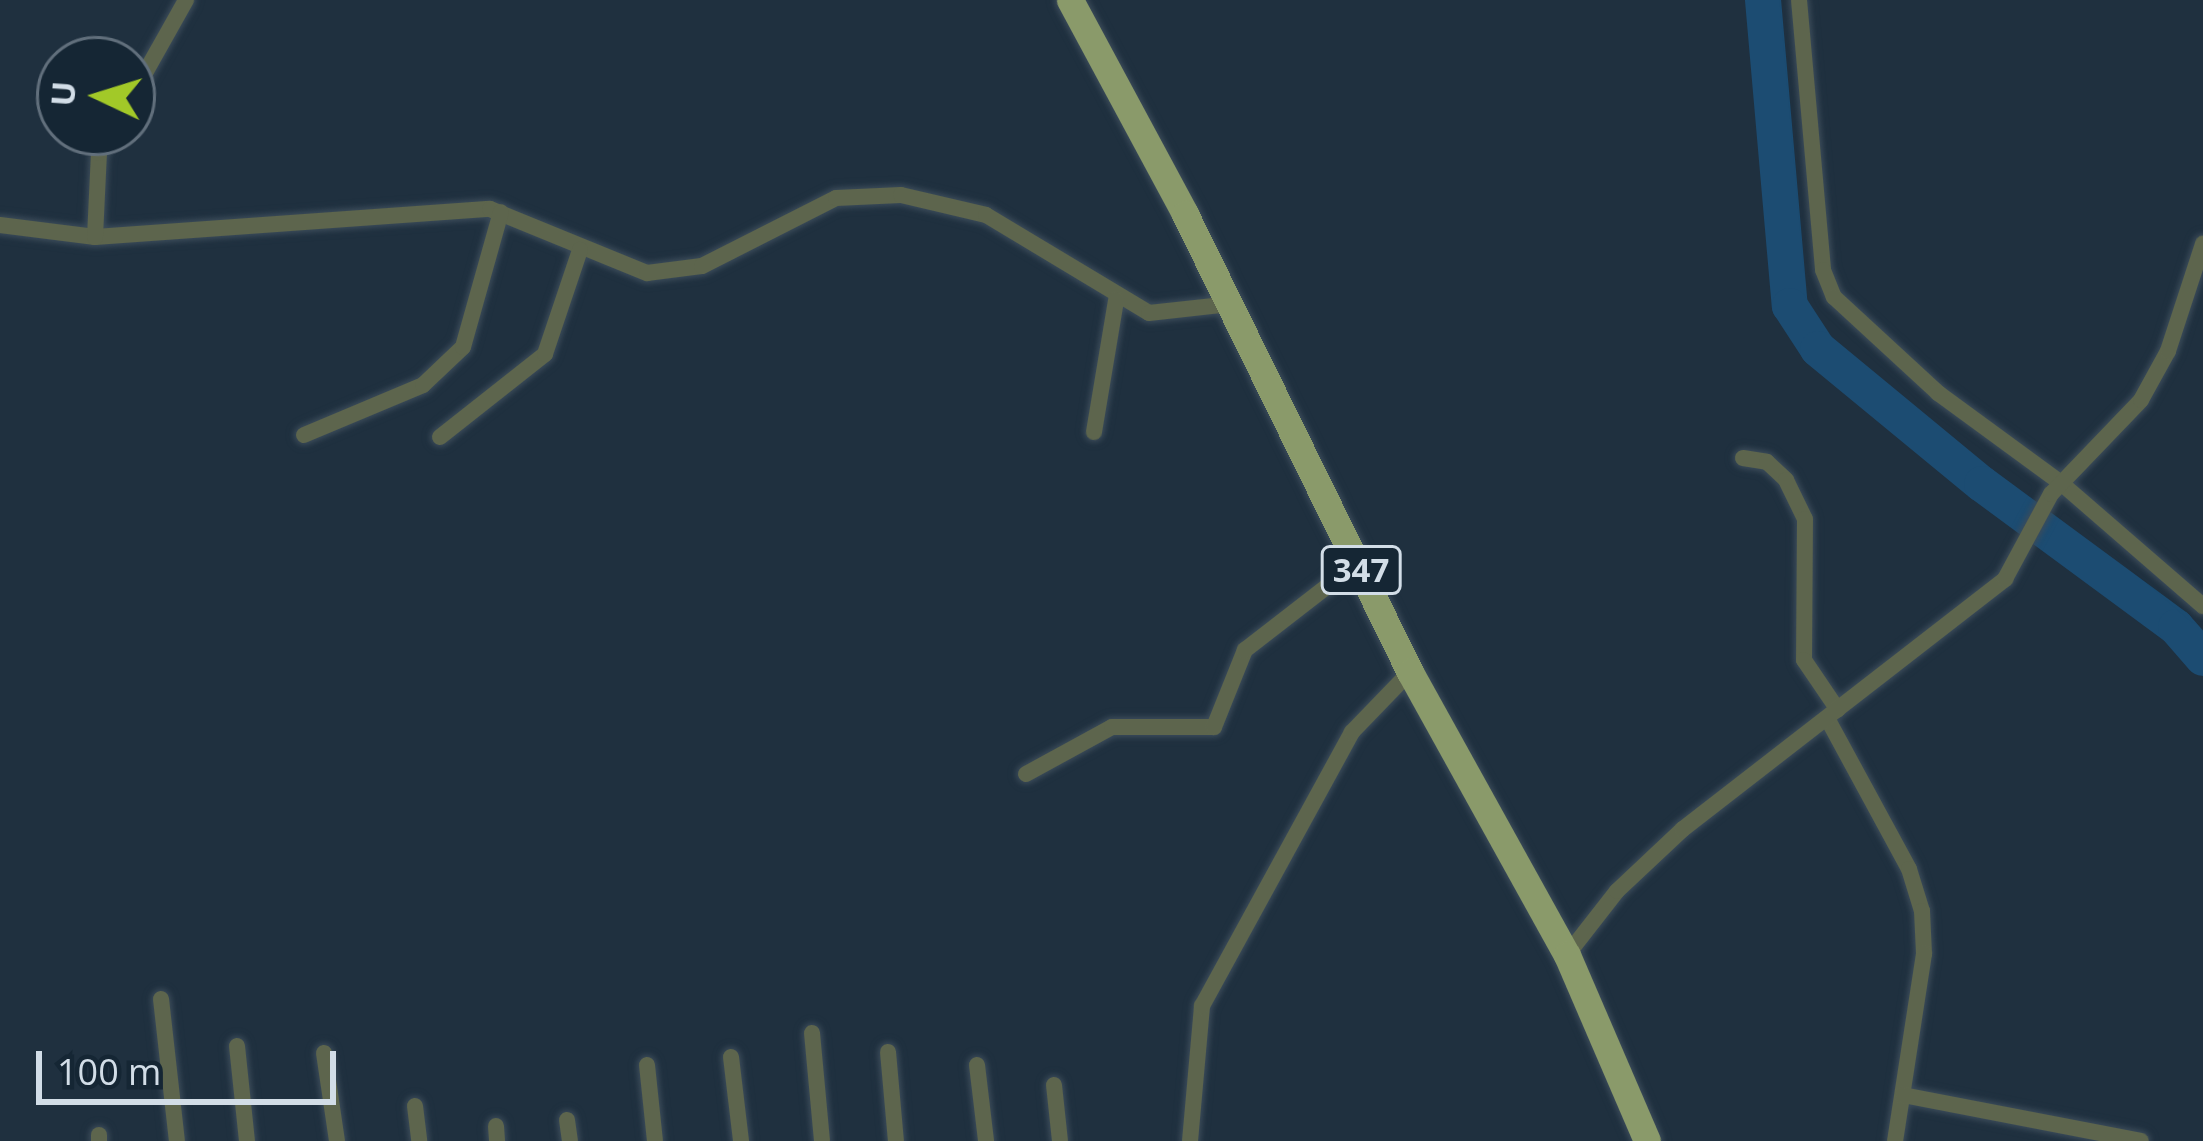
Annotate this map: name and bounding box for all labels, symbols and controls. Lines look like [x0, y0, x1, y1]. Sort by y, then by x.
north arrow [36, 36, 156, 156]
text: U [39, 80, 86, 108]
road number: 347 [1319, 543, 1403, 597]
scale bar [42, 1027, 342, 1101]
text: 100 m [57, 1047, 161, 1096]

